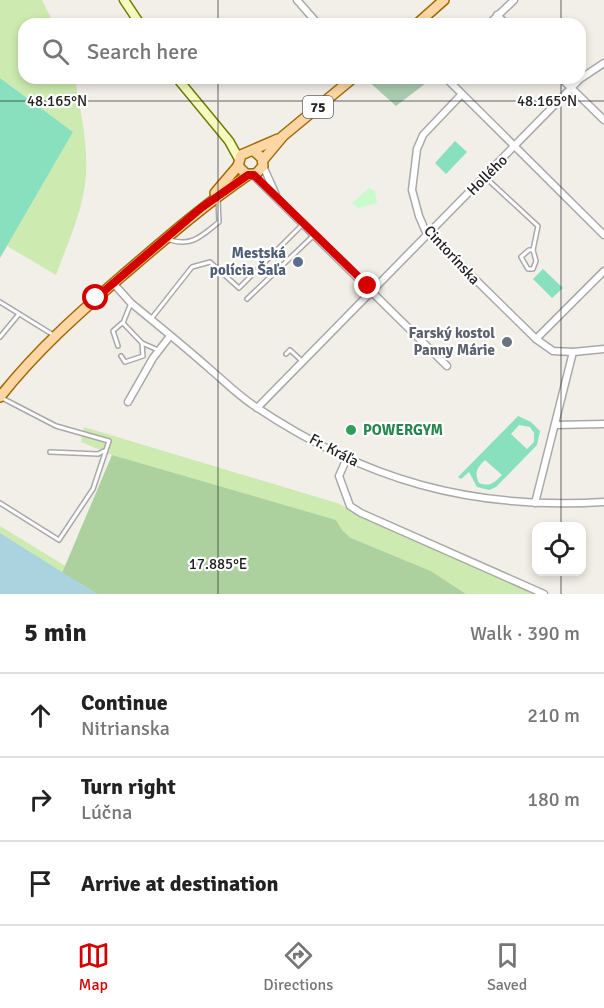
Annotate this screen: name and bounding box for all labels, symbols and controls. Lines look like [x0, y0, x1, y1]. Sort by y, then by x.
search box [18, 18, 586, 84]
icon: search [39, 35, 72, 68]
text: Search here [87, 38, 198, 65]
text: 48.165°N [27, 92, 87, 110]
text: 48.165°N [517, 92, 577, 110]
road number: 75 [303, 96, 333, 118]
street label: Hollého [463, 151, 511, 199]
street label: Cintorínska [420, 222, 484, 288]
place label: Mestská polícia Šaľa [210, 244, 286, 279]
marker: Mestská polícia Šaľa [291, 255, 305, 269]
route end [354, 272, 380, 298]
route start [82, 284, 108, 310]
place label: Farský kostol Panny Márie [409, 324, 495, 359]
marker: Farský kostol Panny Márie [500, 335, 514, 349]
place label: POWERGYM [363, 421, 443, 439]
marker: POWERGYM [344, 423, 358, 437]
street label: Fr. Kráľa [306, 430, 362, 470]
map controls [532, 522, 586, 576]
button: locate [532, 522, 586, 576]
text: 17.885°E [189, 555, 247, 573]
text: 5 min [24, 617, 87, 649]
text: Walk · 390 m [470, 621, 580, 646]
text: Continue [81, 689, 168, 716]
icon: ahead [24, 699, 57, 732]
text: 210 m [527, 703, 580, 728]
text: Nitrianska [81, 716, 170, 741]
text: Turn right [81, 773, 176, 800]
icon: right [24, 783, 57, 816]
text: 180 m [527, 787, 580, 812]
text: Lúčna [81, 800, 132, 825]
icon: arrive [24, 867, 57, 900]
text: Arrive at destination [81, 870, 278, 897]
tab: Map [77, 939, 110, 995]
tab: Directions [263, 939, 333, 995]
tab: Saved [487, 939, 527, 995]

